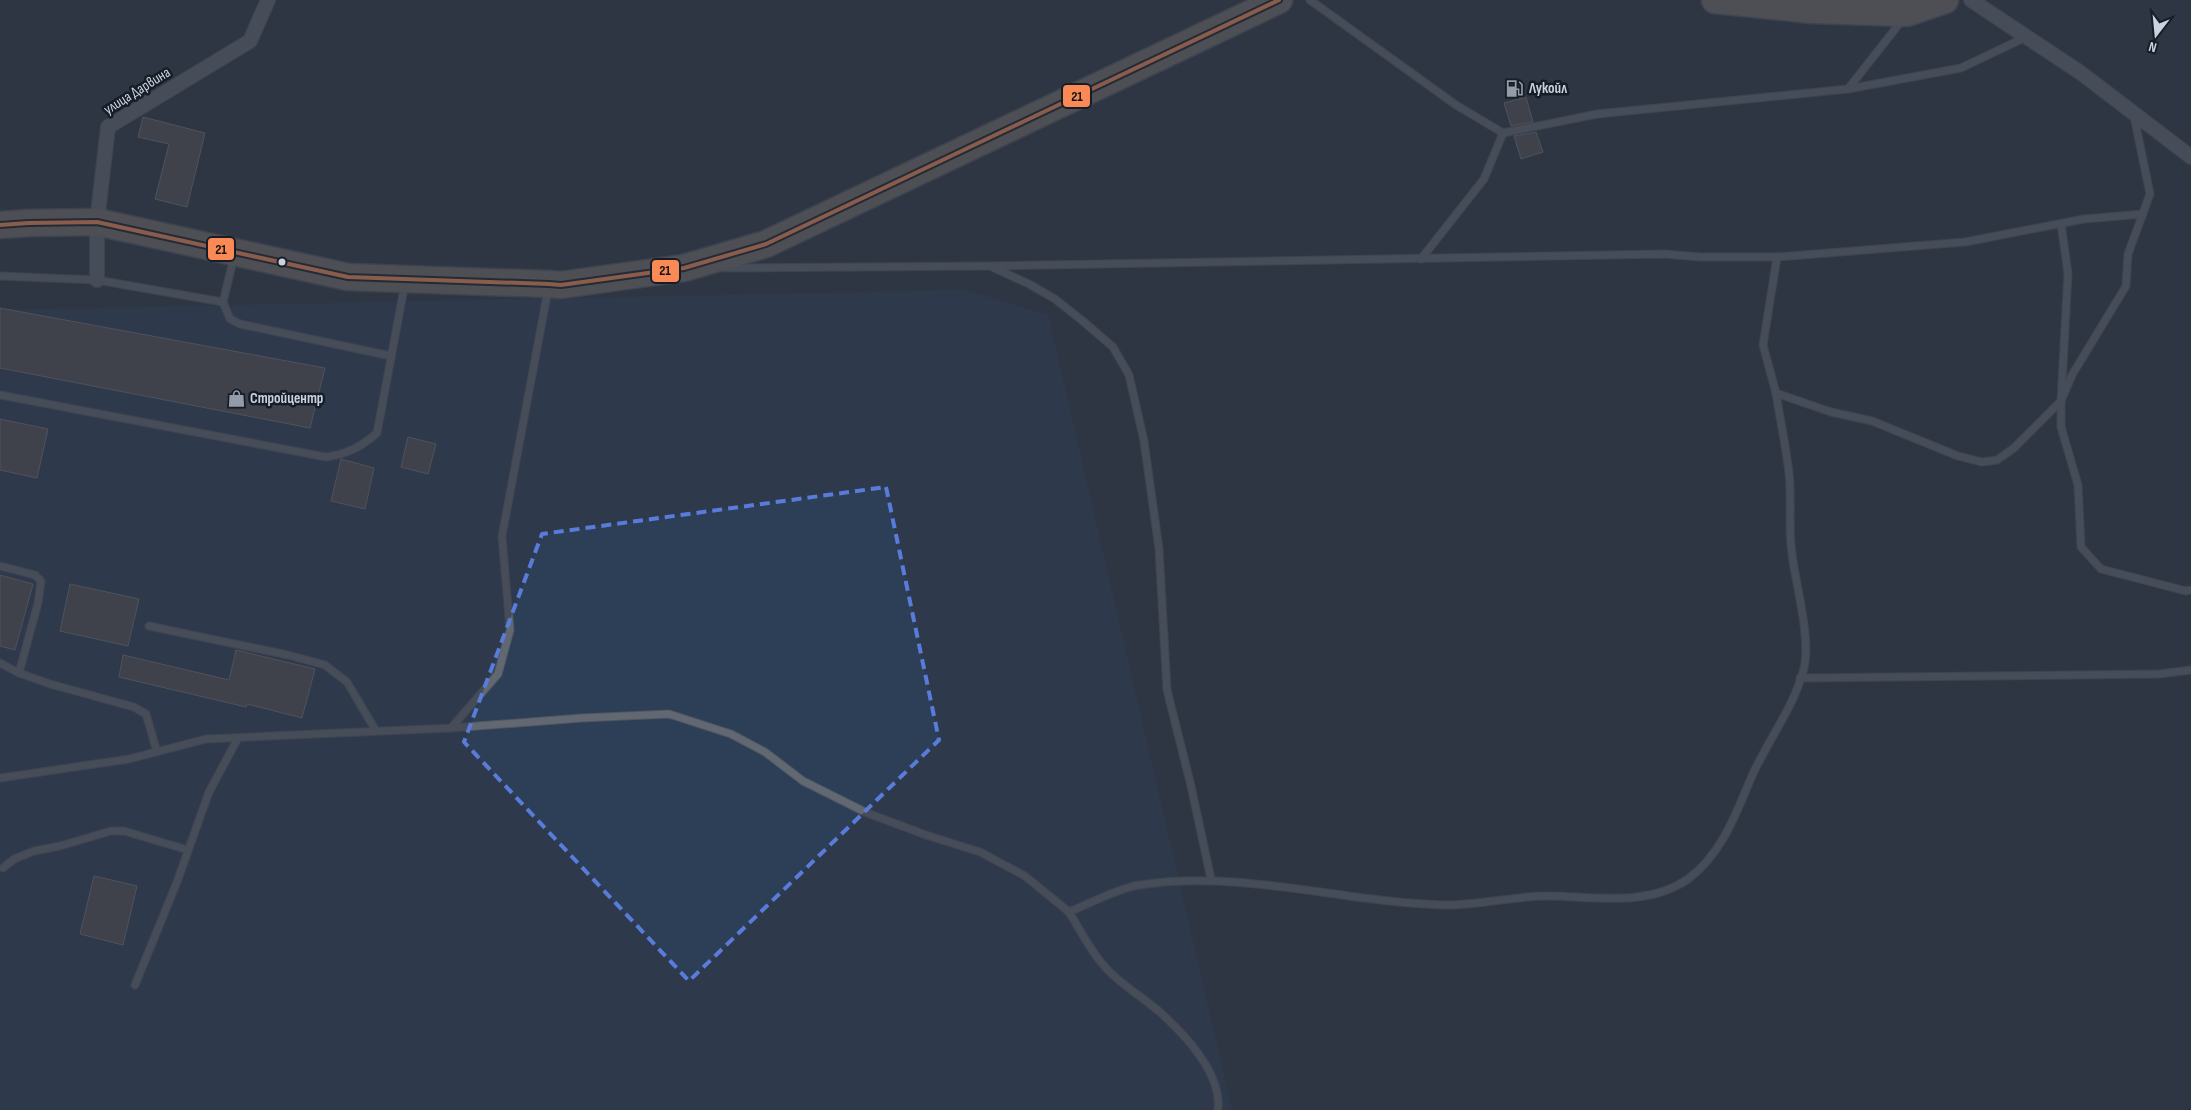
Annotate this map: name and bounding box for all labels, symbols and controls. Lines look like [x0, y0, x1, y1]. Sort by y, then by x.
north arrow [2131, 10, 2181, 60]
text: N [2147, 38, 2158, 56]
street label: улица Дарвина [100, 63, 174, 119]
fuel station icon: Лукойл [1505, 78, 1525, 98]
place label: Лукойл [1528, 79, 1567, 98]
line badge: 21 [1062, 84, 1091, 108]
text: 21 [1071, 88, 1083, 105]
line badge: 21 [207, 237, 235, 261]
text: 21 [215, 241, 227, 258]
unlabelled marker [277, 257, 287, 267]
line badge: 21 [651, 259, 680, 283]
text: 21 [659, 262, 671, 279]
shop icon: Стройцентр [226, 388, 246, 408]
place label: Стройцентр [250, 389, 323, 408]

